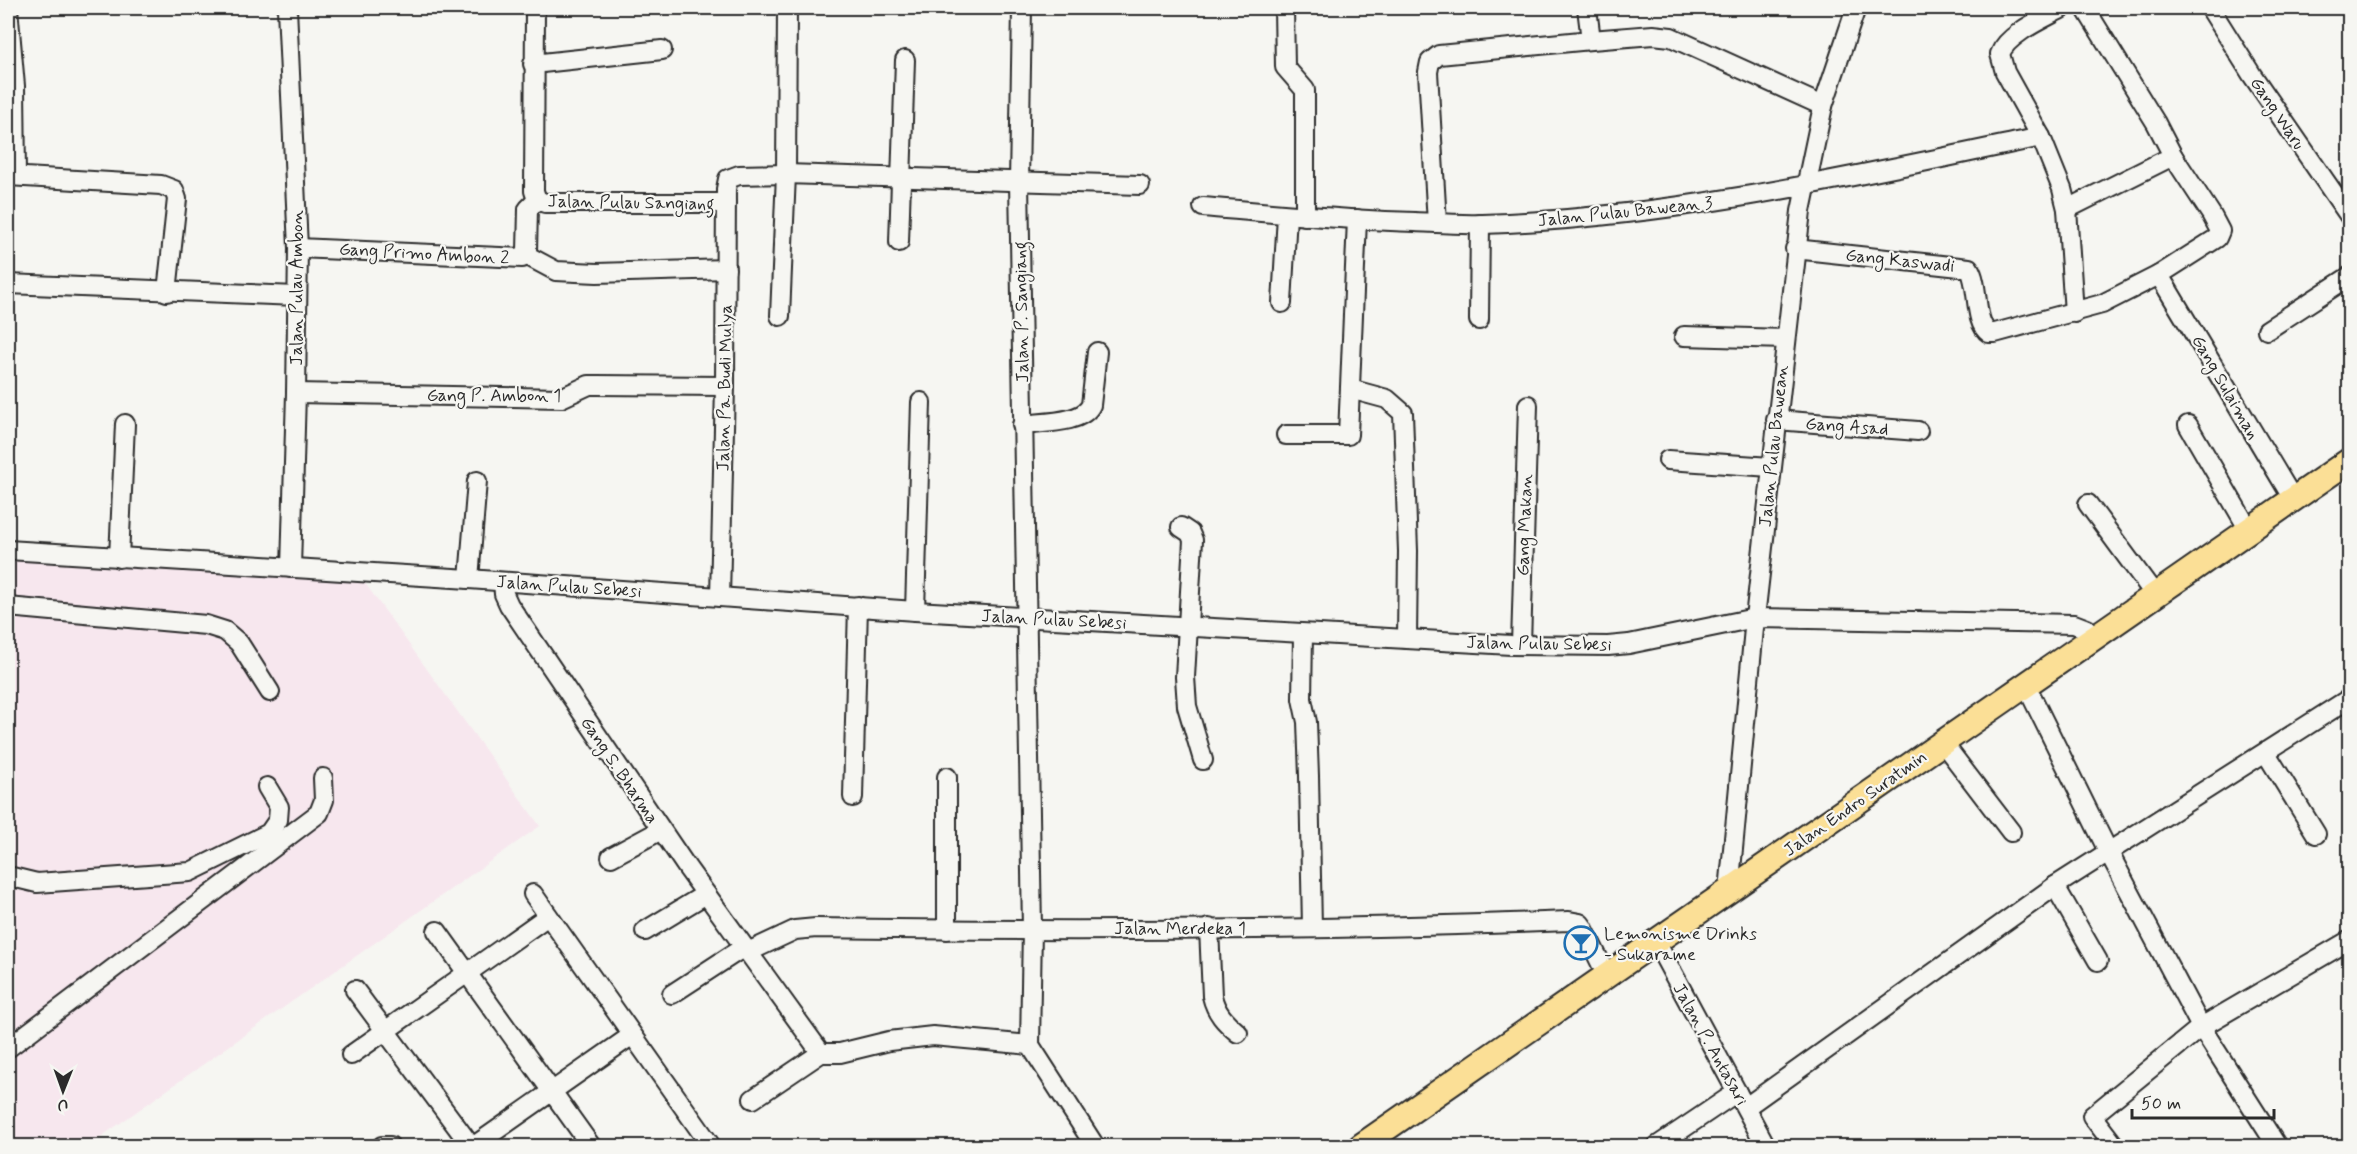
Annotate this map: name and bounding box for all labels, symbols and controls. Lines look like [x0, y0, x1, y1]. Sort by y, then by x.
street label: Gang Waru [2243, 72, 2310, 155]
street label: Jalan Pulau Sangiang [547, 190, 715, 218]
street label: Jalan Pulau Bawean 3 [1536, 191, 1714, 233]
street label: Jalan Pulau Ambon [285, 210, 309, 366]
street label: Gang Primo Ambon 2 [338, 238, 510, 271]
street label: Jalan P. Sangiang [1009, 241, 1037, 383]
street label: Gang Kaswadi [1844, 243, 1956, 280]
street label: Jalan Pa. Budi Mulya [712, 304, 738, 472]
street label: Gang Sulaiman [2185, 331, 2265, 445]
street label: Jalan Pulau Bawean [1754, 364, 1794, 528]
street label: Gang P. Ambon 1 [427, 384, 561, 409]
street label: Gang Asad [1804, 412, 1889, 443]
street label: Gang Makan [1511, 474, 1540, 577]
street label: Jalan Pulau Sebesi [495, 570, 642, 604]
street label: Jalan Pulau Sebesi [981, 604, 1127, 636]
street label: Jalan Pulau Sebesi [1466, 631, 1612, 657]
street label: Gang S. Bharma [574, 712, 664, 829]
street label: Jalan Endro Suratmin [1779, 745, 1932, 862]
street label: Jalan Merdeka 1 [1114, 917, 1246, 941]
place label: Lemonisme Drinks - Sukarame [1604, 922, 1757, 967]
bar icon: Lemonisme Drinks - Sukarame [1563, 925, 1599, 961]
street label: Jalan P. Antasari [1667, 979, 1754, 1110]
north arrow [33, 1061, 93, 1121]
scale bar [2132, 1082, 2274, 1120]
text: 50 m [2141, 1092, 2181, 1116]
text: U [57, 1094, 68, 1115]

